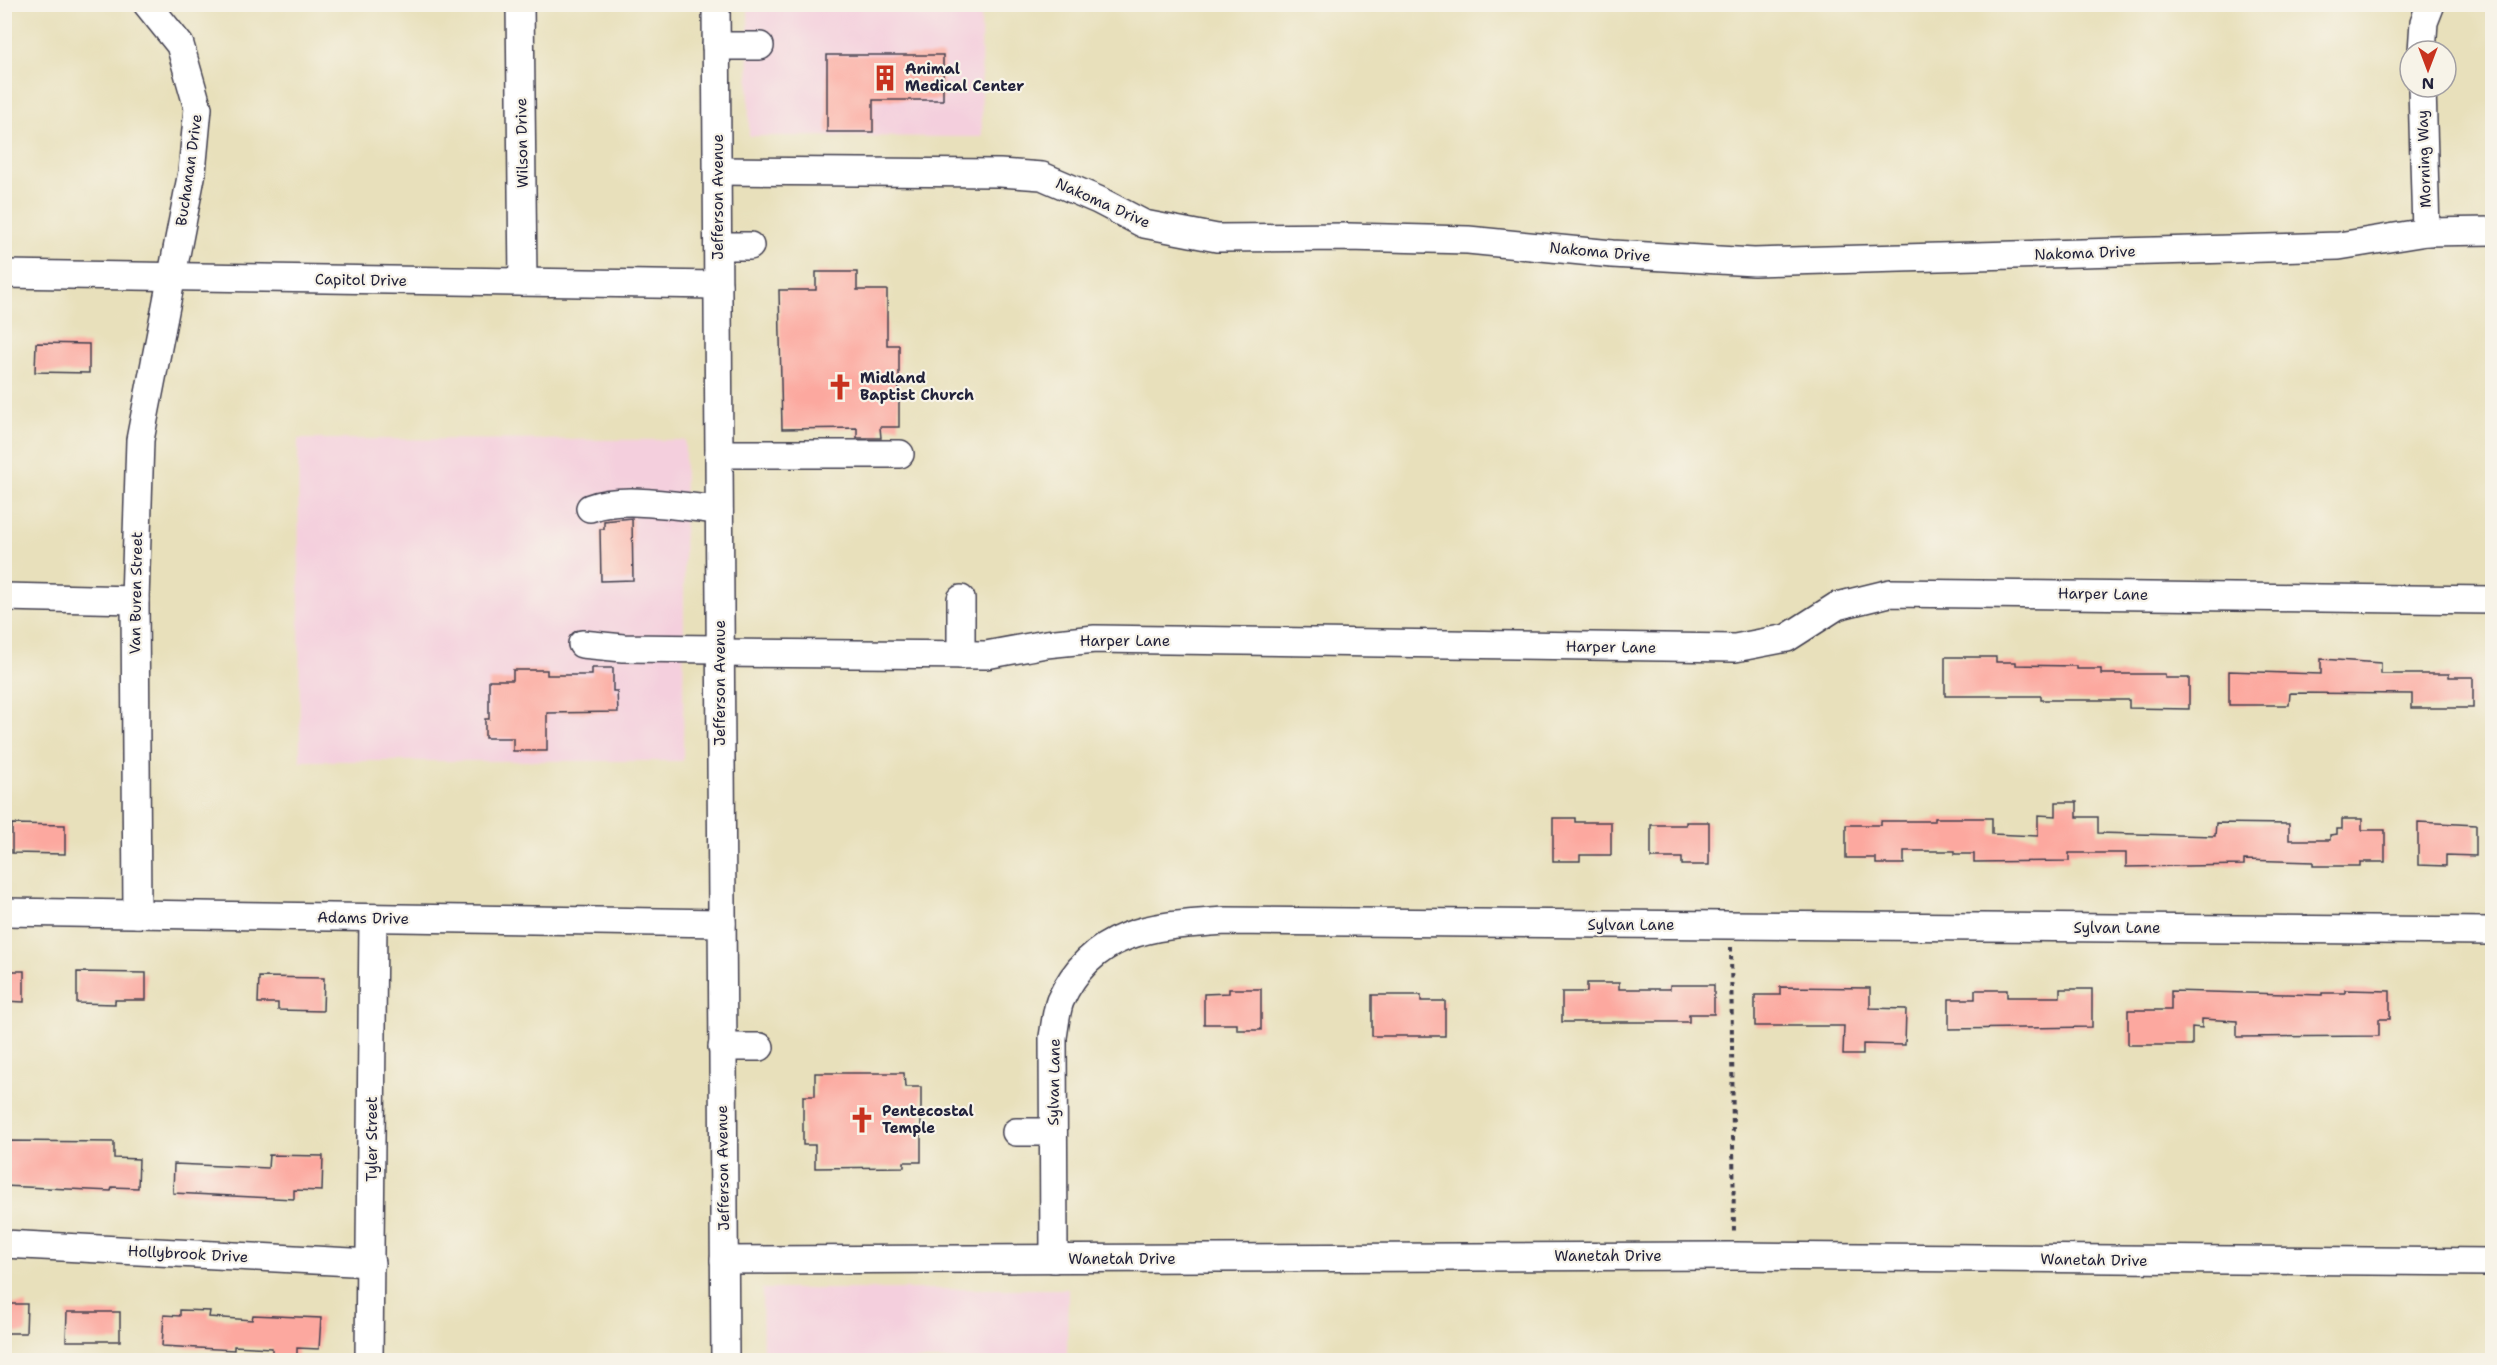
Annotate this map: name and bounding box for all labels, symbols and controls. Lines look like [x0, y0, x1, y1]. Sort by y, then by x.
north arrow [2398, 39, 2458, 99]
place label: Animal Medical Center [905, 59, 1024, 96]
building icon: Animal Medical Center [870, 63, 900, 93]
text: N [2422, 73, 2434, 94]
street label: Wilson Drive [511, 98, 533, 188]
street label: Morning Way [2412, 110, 2436, 208]
street label: Buchanan Drive [171, 113, 207, 227]
street label: Jefferson Avenue [708, 134, 728, 260]
street label: Nakoma Drive [1053, 173, 1153, 233]
street label: Nakoma Drive [1549, 238, 1651, 266]
street label: Nakoma Drive [2034, 241, 2136, 265]
street label: Capitol Drive [315, 269, 407, 291]
place label: Midland Baptist Church [860, 368, 974, 405]
church icon: Midland Baptist Church [825, 372, 855, 402]
street label: Van Buren Street [125, 531, 147, 655]
street label: Harper Lane [2058, 583, 2148, 605]
street label: Jefferson Avenue [710, 620, 730, 746]
street label: Harper Lane [1080, 631, 1170, 651]
street label: Harper Lane [1566, 636, 1656, 658]
street label: Adams Drive [317, 907, 409, 929]
street label: Sylvan Lane [1587, 915, 1675, 935]
street label: Sylvan Lane [2073, 918, 2161, 938]
street label: Sylvan Lane [1043, 1038, 1065, 1126]
street label: Tyler Street [362, 1096, 382, 1182]
place label: Pentecostal Temple [882, 1101, 974, 1138]
street label: Jefferson Avenue [712, 1105, 734, 1231]
church icon: Pentecostal Temple [847, 1105, 877, 1135]
street label: Hollybrook Drive [127, 1241, 249, 1267]
street label: Wanetah Drive [1554, 1246, 1662, 1266]
street label: Wanetah Drive [1068, 1249, 1176, 1269]
street label: Wanetah Drive [2040, 1249, 2148, 1271]

